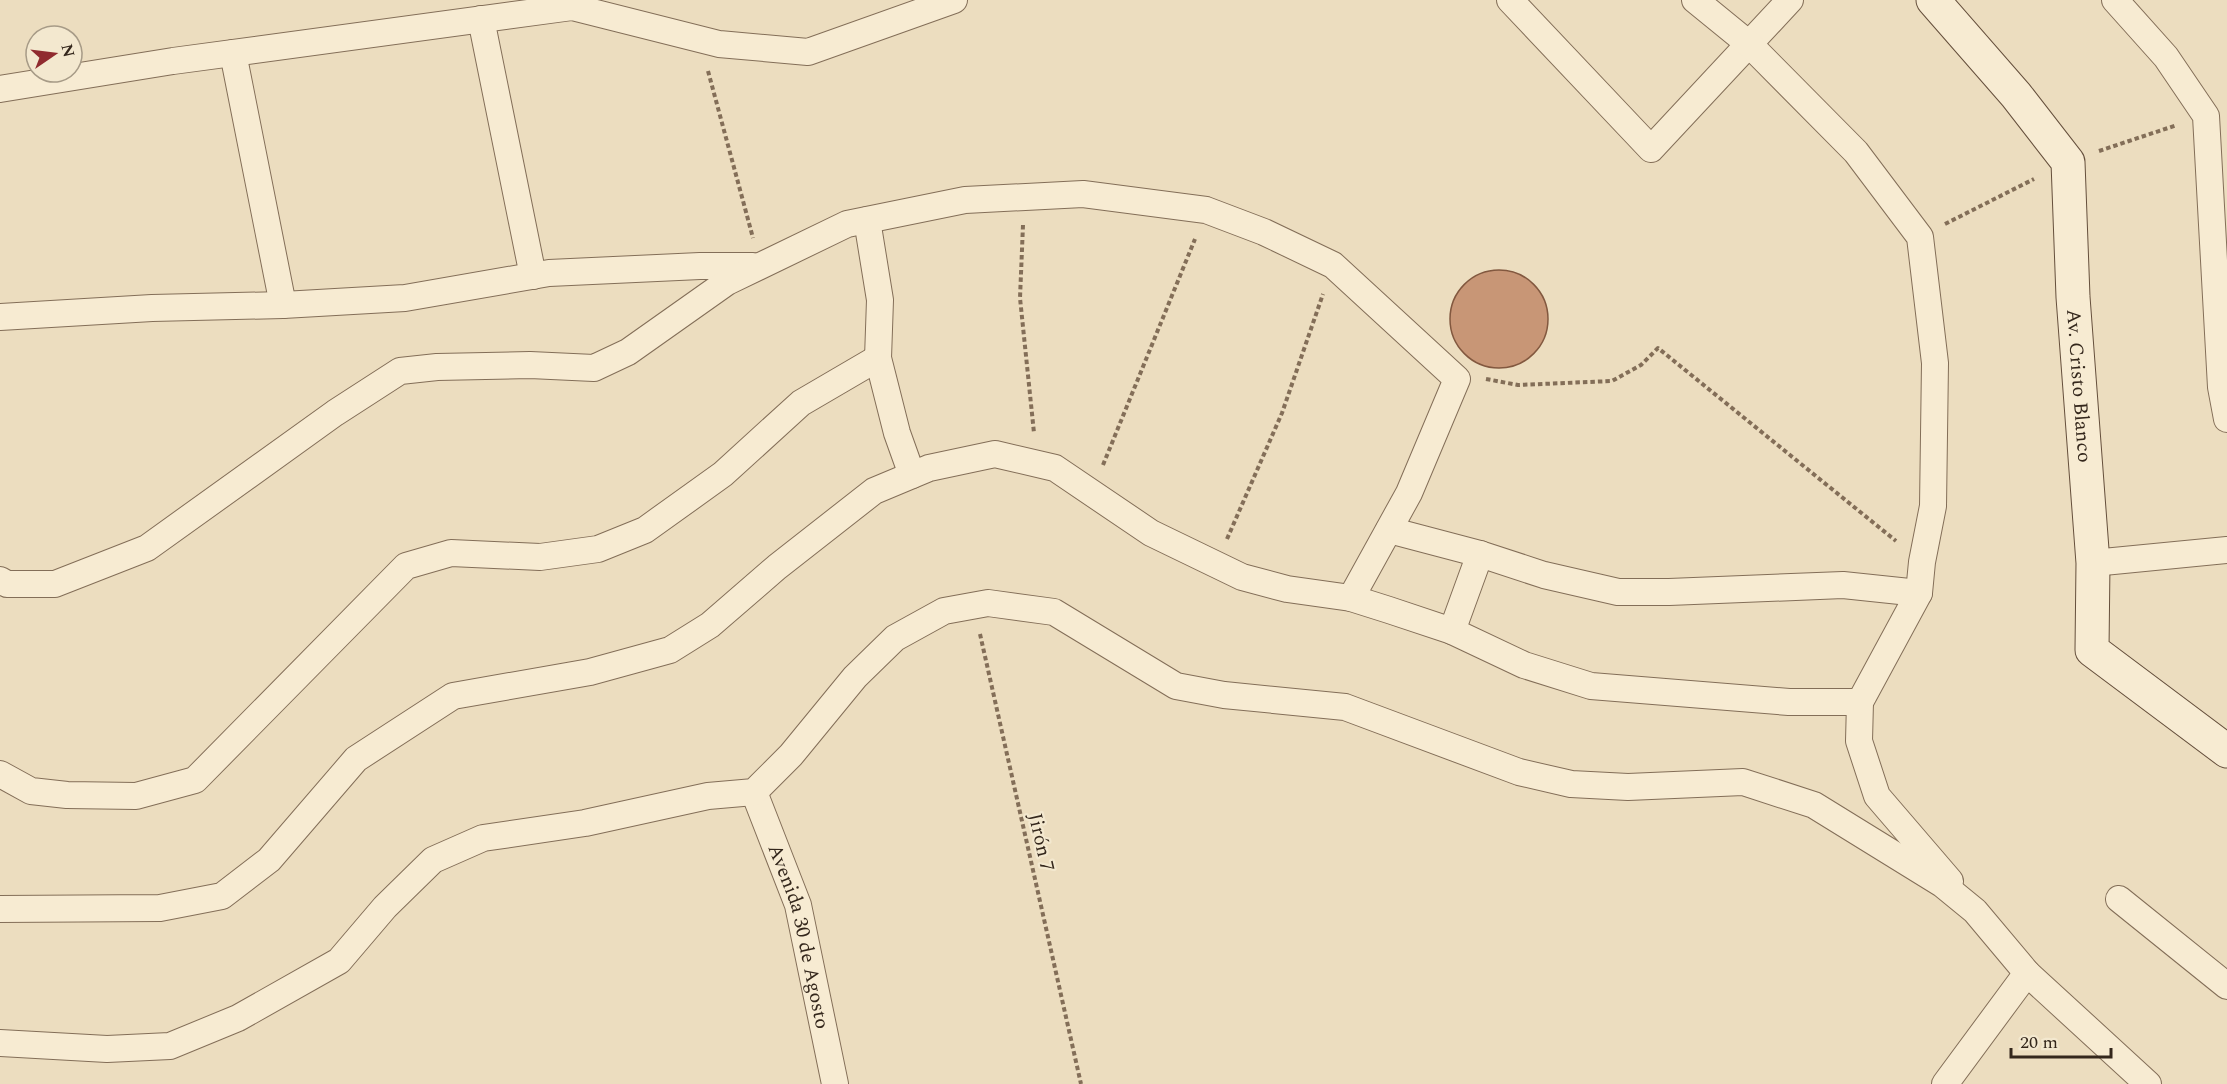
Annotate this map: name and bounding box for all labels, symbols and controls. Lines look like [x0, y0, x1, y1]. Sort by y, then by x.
north arrow [24, 24, 84, 84]
text: N [54, 41, 81, 60]
street label: Av. Cristo Blanco [2058, 308, 2099, 464]
street label: Jirón 7 [1020, 810, 1062, 874]
street label: Avenida 30 de Agosto [760, 840, 837, 1032]
scale bar [2011, 1021, 2112, 1059]
text: 20 m [2020, 1029, 2058, 1056]

